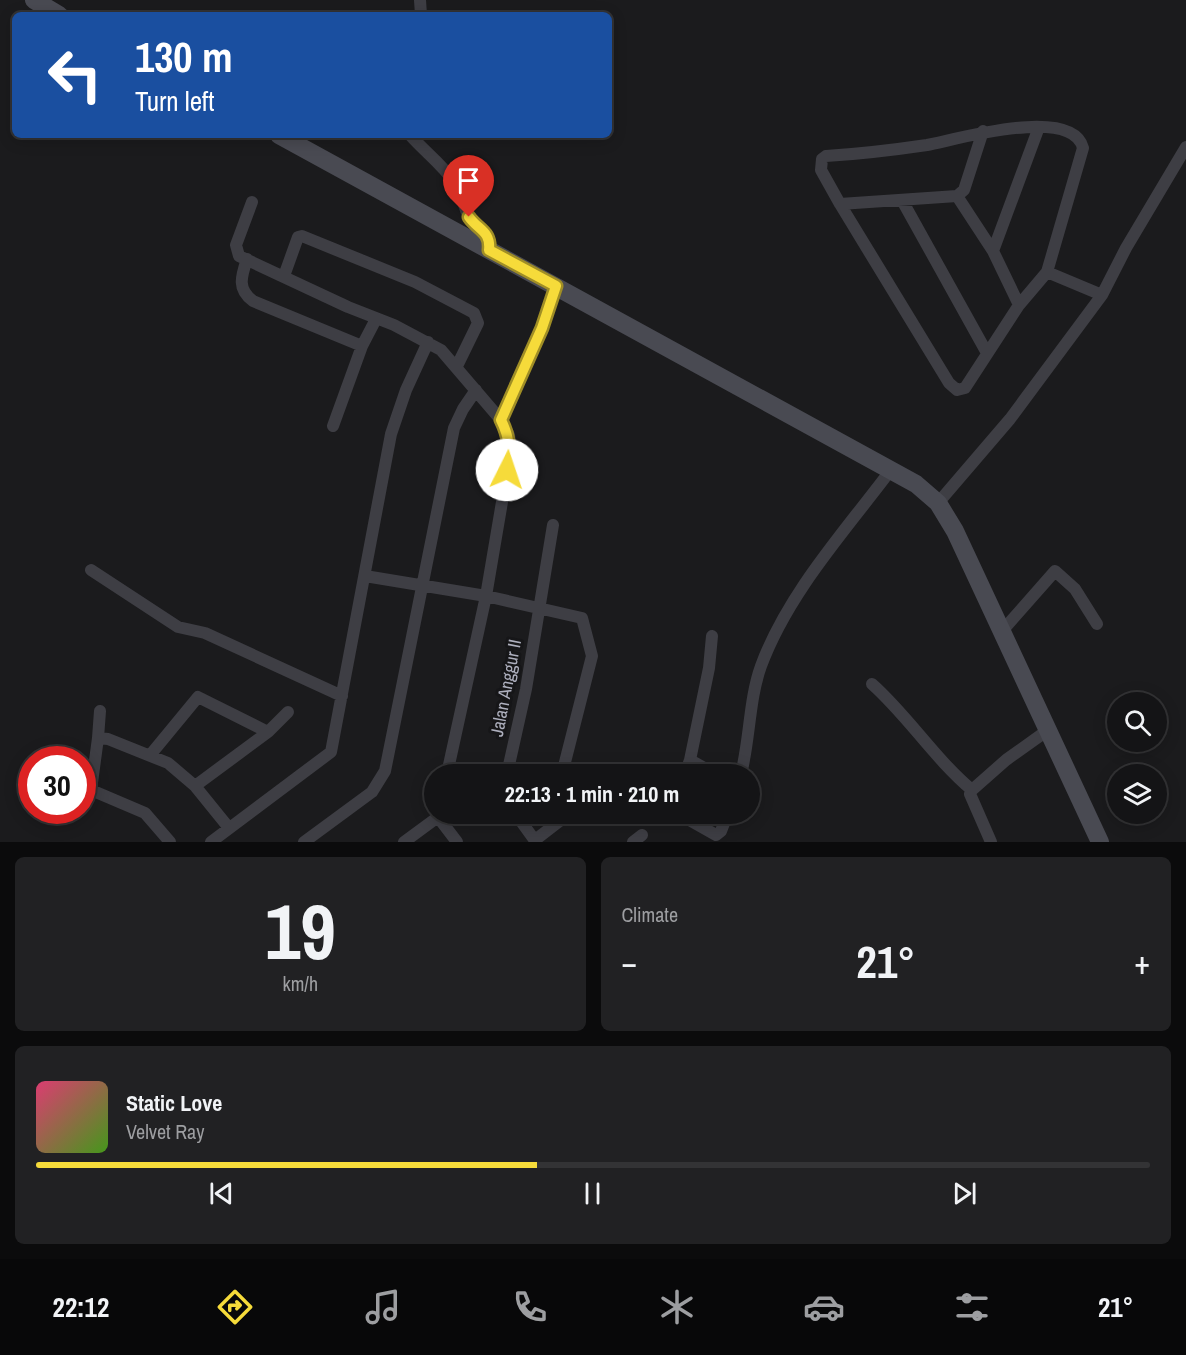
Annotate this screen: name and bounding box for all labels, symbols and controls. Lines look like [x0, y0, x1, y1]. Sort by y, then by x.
text: 130 m [135, 29, 233, 85]
icon: left [36, 36, 114, 114]
text: Turn left [135, 83, 214, 119]
pin [443, 155, 494, 217]
icon: arrive [452, 164, 485, 197]
position arrow [475, 438, 539, 502]
street label: Jalan Anggur II [484, 637, 527, 739]
map controls [1107, 692, 1167, 824]
button: search [1107, 692, 1167, 752]
speed limit sign: 30 [18, 746, 96, 824]
button: layers [1107, 764, 1167, 824]
text: 22:13 · 1 min · 210 m [505, 779, 679, 809]
text: 19 [265, 878, 336, 983]
text: Climate [622, 901, 678, 928]
text: 21° [856, 931, 915, 992]
text: − [622, 940, 637, 984]
text: + [1134, 940, 1150, 984]
text: km/h [282, 970, 318, 997]
text: Static Love [126, 1088, 222, 1118]
text: Velvet Ray [126, 1118, 204, 1145]
icon: previous [205, 1177, 238, 1210]
icon: pause [576, 1177, 609, 1210]
icon: next [948, 1177, 981, 1210]
icon: directions [214, 1286, 256, 1328]
icon: music [362, 1286, 404, 1328]
icon: phone [509, 1286, 551, 1328]
icon: climate [656, 1286, 698, 1328]
icon: car [803, 1286, 845, 1328]
icon: filters [951, 1286, 993, 1328]
text: 22:12 [53, 1289, 109, 1325]
text: 21° [1098, 1289, 1133, 1325]

